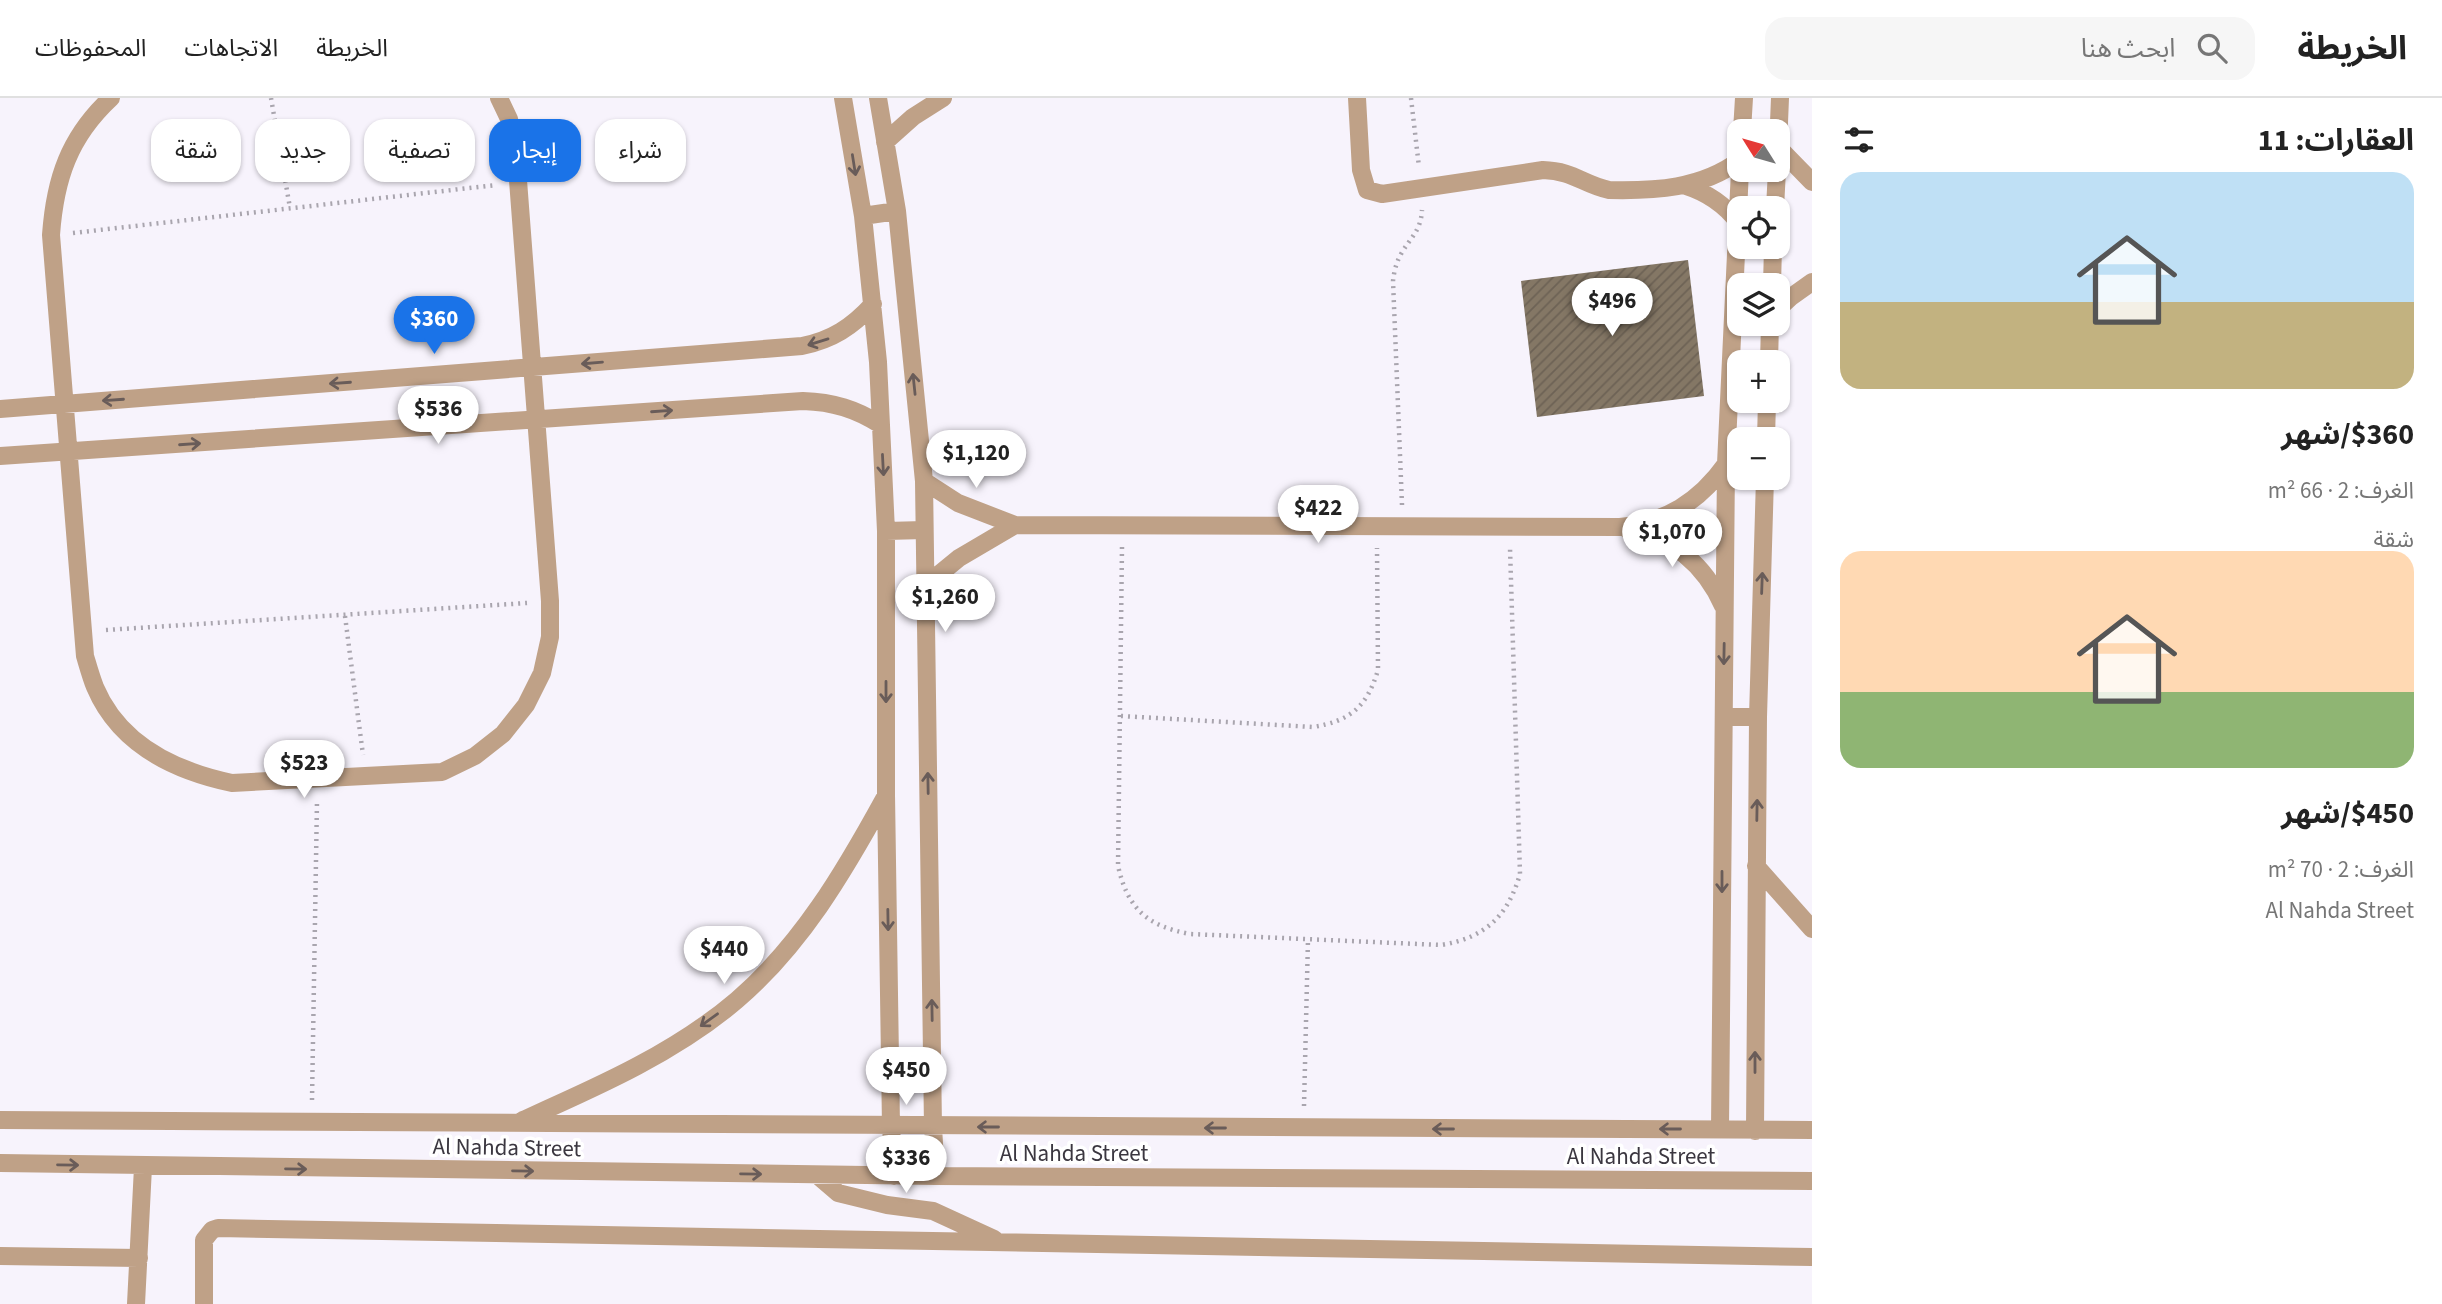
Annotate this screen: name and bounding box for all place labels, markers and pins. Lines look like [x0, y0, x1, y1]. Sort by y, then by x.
pin: $496 [1571, 278, 1653, 338]
pin: $360 [393, 296, 475, 356]
pin: $536 [397, 386, 479, 446]
pin: $1,120 [919, 430, 1033, 490]
pin: $422 [1277, 486, 1359, 545]
pin: $1,070 [1615, 510, 1729, 569]
pin: $1,260 [888, 574, 1002, 634]
pin: $523 [263, 740, 345, 800]
pin: $440 [683, 926, 765, 986]
pin: $450 [865, 1048, 947, 1107]
pin: $336 [865, 1136, 947, 1195]

